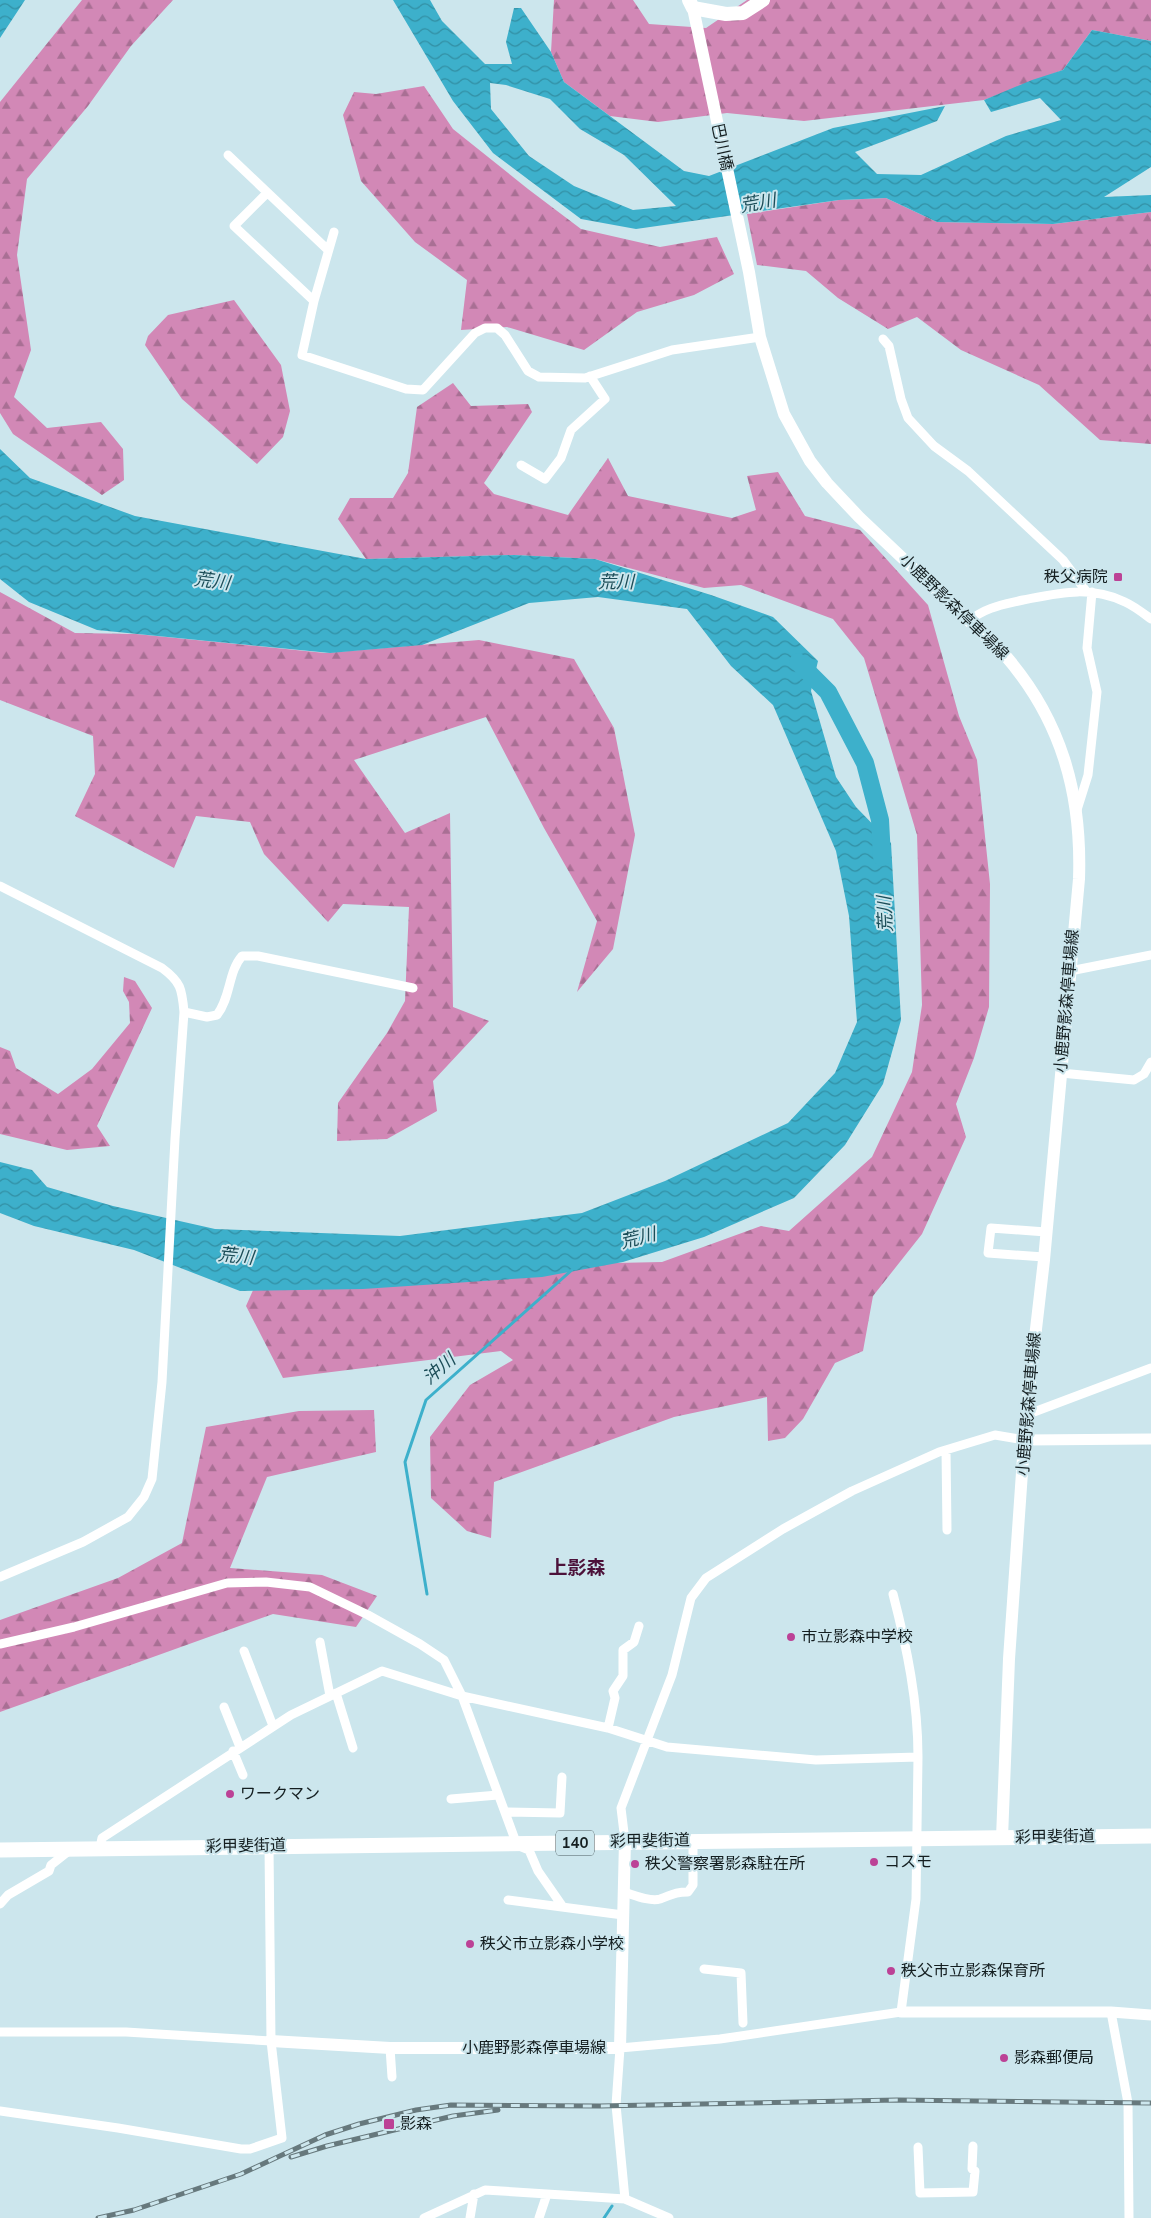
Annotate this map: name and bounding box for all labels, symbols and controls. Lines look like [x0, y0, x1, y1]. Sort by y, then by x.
street label: 巴川橋 [706, 121, 738, 173]
water label: 荒川 [738, 188, 780, 218]
street label: 小鹿野影森停車場線 [895, 549, 1013, 665]
place label: 秩父病院 [1044, 566, 1108, 588]
water label: 荒川 [193, 567, 233, 595]
water label: 荒川 [598, 570, 636, 594]
marker: 秩父病院 [1112, 571, 1124, 583]
water label: 荒川 [872, 893, 898, 933]
street label: 小鹿野影森停車場線 [1050, 928, 1084, 1074]
water label: 荒川 [618, 1222, 660, 1254]
water label: 荒川 [217, 1242, 257, 1270]
street label: 小鹿野影森停車場線 [1012, 1331, 1046, 1477]
water label: 沖川 [418, 1347, 462, 1390]
district label: 上影森 [548, 1555, 606, 1581]
place label: 市立影森中学校 [801, 1626, 913, 1648]
marker: 市立影森中学校 [785, 1631, 797, 1643]
place label: ワークマン [240, 1783, 320, 1805]
marker: ワークマン [224, 1788, 236, 1800]
street label: 彩甲斐街道 [1015, 1825, 1095, 1849]
street label: 彩甲斐街道 [610, 1829, 690, 1853]
road number: 140 [556, 1830, 594, 1856]
street label: 彩甲斐街道 [206, 1834, 286, 1858]
place label: コスモ [884, 1851, 932, 1873]
place label: 秩父警察署影森駐在所 [645, 1853, 805, 1875]
marker: コスモ [868, 1856, 880, 1868]
marker: 秩父警察署影森駐在所 [629, 1858, 641, 1870]
place label: 秩父市立影森小学校 [480, 1933, 624, 1955]
marker: 秩父市立影森小学校 [464, 1938, 476, 1950]
place label: 秩父市立影森保育所 [901, 1960, 1045, 1982]
marker: 秩父市立影森保育所 [885, 1965, 897, 1977]
street label: 小鹿野影森停車場線 [462, 2037, 606, 2059]
place label: 影森郵便局 [1014, 2047, 1094, 2069]
marker: 影森郵便局 [998, 2052, 1010, 2064]
place label: 影森 [400, 2113, 432, 2135]
marker: 影森 [382, 2117, 396, 2131]

